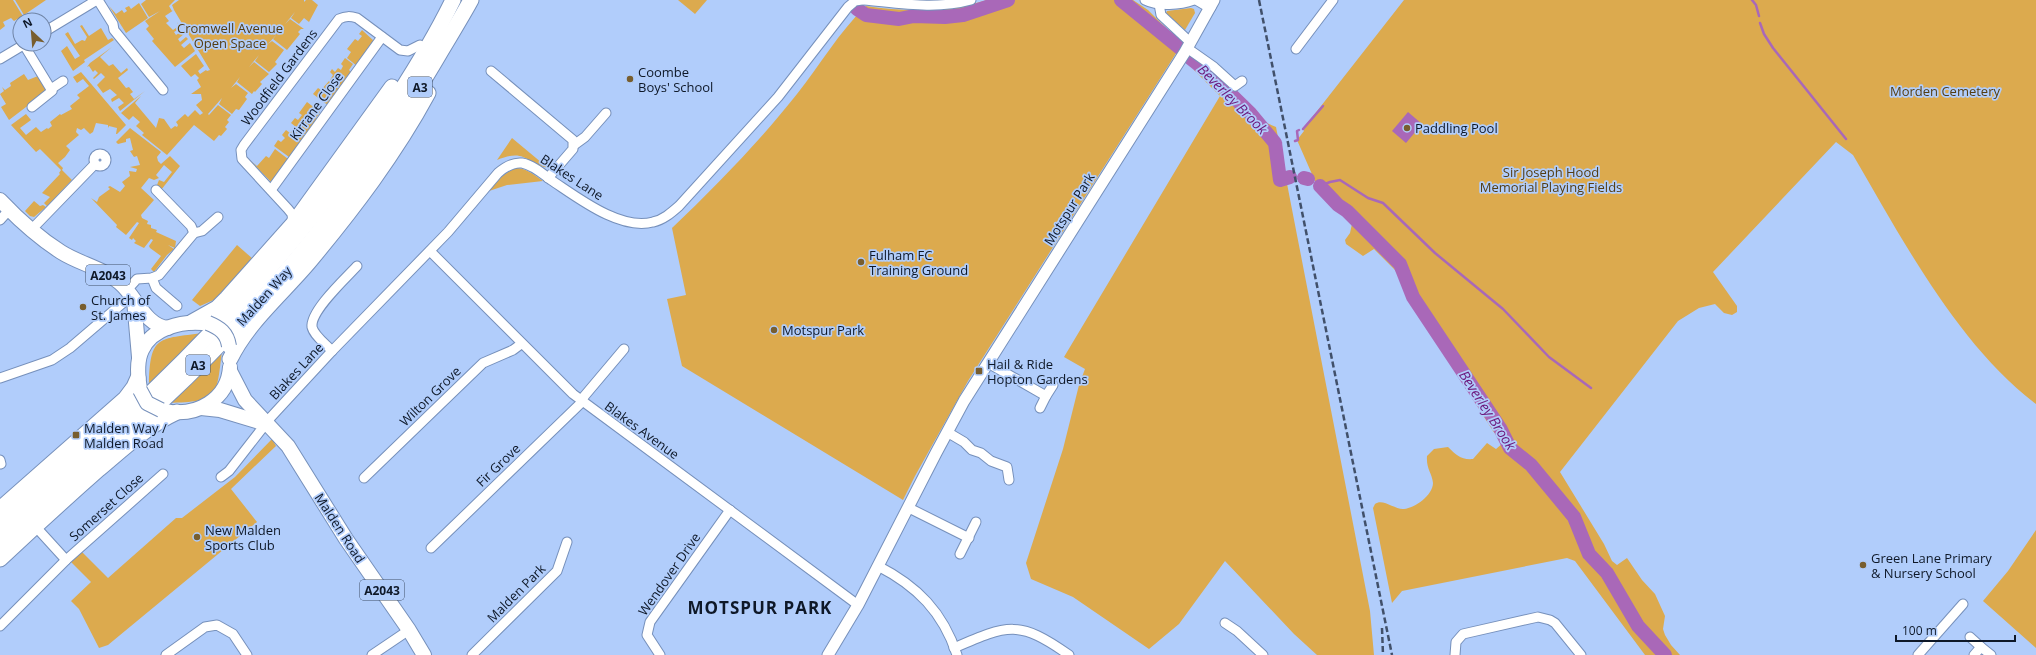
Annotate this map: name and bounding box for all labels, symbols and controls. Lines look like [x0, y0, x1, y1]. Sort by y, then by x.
north arrow [12, 12, 52, 52]
text: N [20, 14, 35, 31]
park label: Cromwell Avenue Open Space [177, 19, 283, 52]
street label: Woodfield Gardens [237, 25, 321, 129]
water label: Beverley Brook [1194, 60, 1273, 139]
place label: Coombe Boys' School [638, 63, 713, 96]
street label: Kirrane Close [285, 68, 347, 144]
marker: Coombe Boys' School [625, 74, 635, 84]
road number: A3 [408, 77, 432, 97]
park label: Morden Cemetery [1890, 82, 2000, 100]
place label: Paddling Pool [1415, 119, 1498, 137]
marker: Paddling Pool [1402, 123, 1412, 133]
street label: Blakes Lane [537, 150, 607, 204]
park label: Sir Joseph Hood Memorial Playing Fields [1480, 163, 1622, 196]
street label: Motspur Park [1040, 169, 1098, 249]
place label: Fulham FC Training Ground [869, 246, 968, 279]
marker: Fulham FC Training Ground [856, 257, 866, 267]
street label: Malden Way [232, 262, 296, 330]
road number: A2043 [86, 265, 130, 285]
place label: Church of St. James [91, 291, 151, 324]
marker: Church of St. James [78, 302, 88, 312]
place label: Motspur Park [782, 321, 864, 339]
marker: Motspur Park [769, 325, 779, 335]
street label: Blakes Lane [265, 339, 327, 403]
road number: A3 [186, 355, 210, 375]
place label: Hail & Ride Hopton Gardens [987, 355, 1088, 388]
street label: Wilton Grove [395, 362, 465, 430]
marker: Hail & Ride Hopton Gardens [974, 366, 984, 376]
water label: Beverley Brook [1455, 366, 1522, 454]
street label: Blakes Avenue [601, 397, 683, 463]
place label: Malden Way / Malden Road [84, 419, 167, 452]
marker: Malden Way / Malden Road [71, 430, 81, 440]
street label: Fir Grove [472, 439, 524, 491]
street label: Somerset Close [65, 469, 147, 545]
street label: Malden Road [311, 490, 369, 566]
place label: New Malden Sports Club [205, 521, 281, 554]
street label: Wendover Drive [634, 529, 704, 619]
marker: New Malden Sports Club [192, 532, 202, 542]
place label: Green Lane Primary & Nursery School [1871, 549, 1992, 582]
street label: Malden Park [483, 560, 549, 626]
marker: Green Lane Primary & Nursery School [1858, 560, 1868, 570]
road number: A2043 [360, 580, 404, 600]
district label: MOTSPUR PARK [688, 596, 832, 619]
scale bar [1896, 617, 2015, 643]
text: 100 m [1902, 622, 1937, 639]

